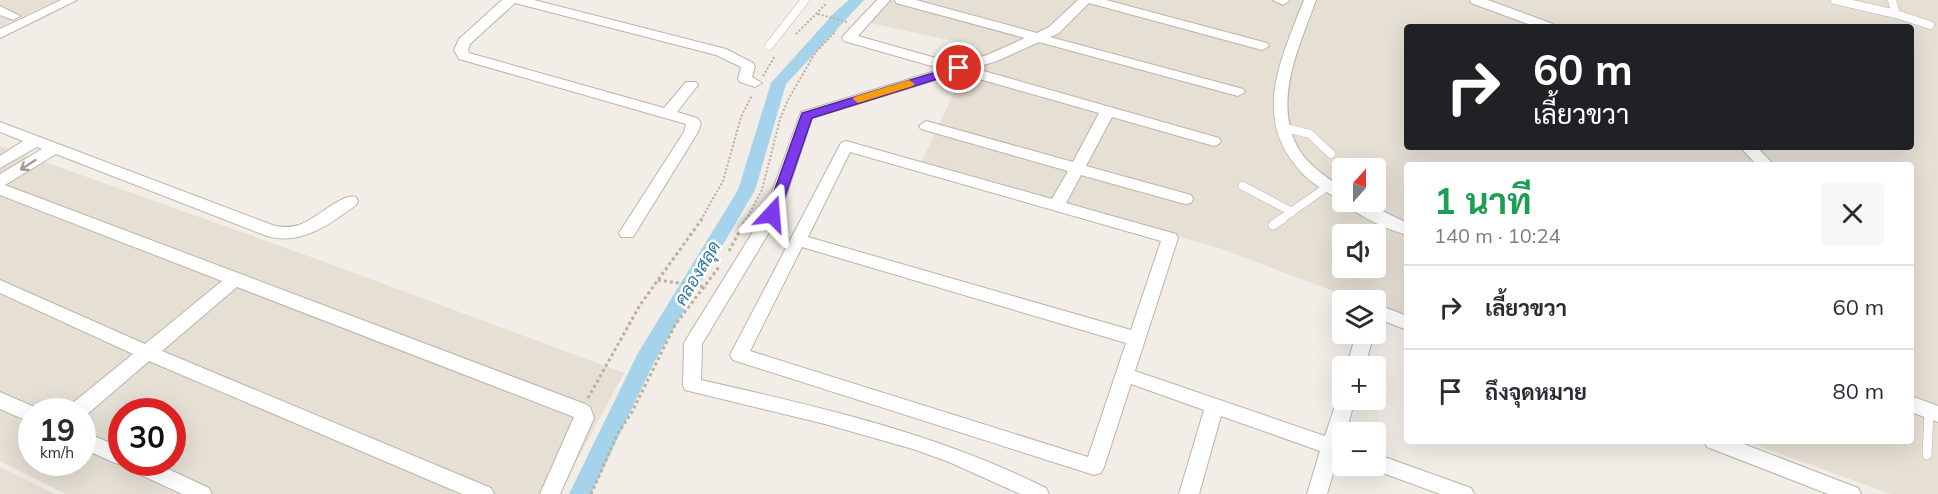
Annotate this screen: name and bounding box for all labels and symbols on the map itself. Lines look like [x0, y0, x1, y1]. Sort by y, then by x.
pin [933, 42, 984, 93]
north arrow [1332, 158, 1386, 212]
one-way arrow [20, 160, 37, 172]
position arrow [740, 182, 804, 246]
water label: คลองสลุด [669, 236, 726, 310]
speed limit sign: 30 [108, 398, 186, 476]

